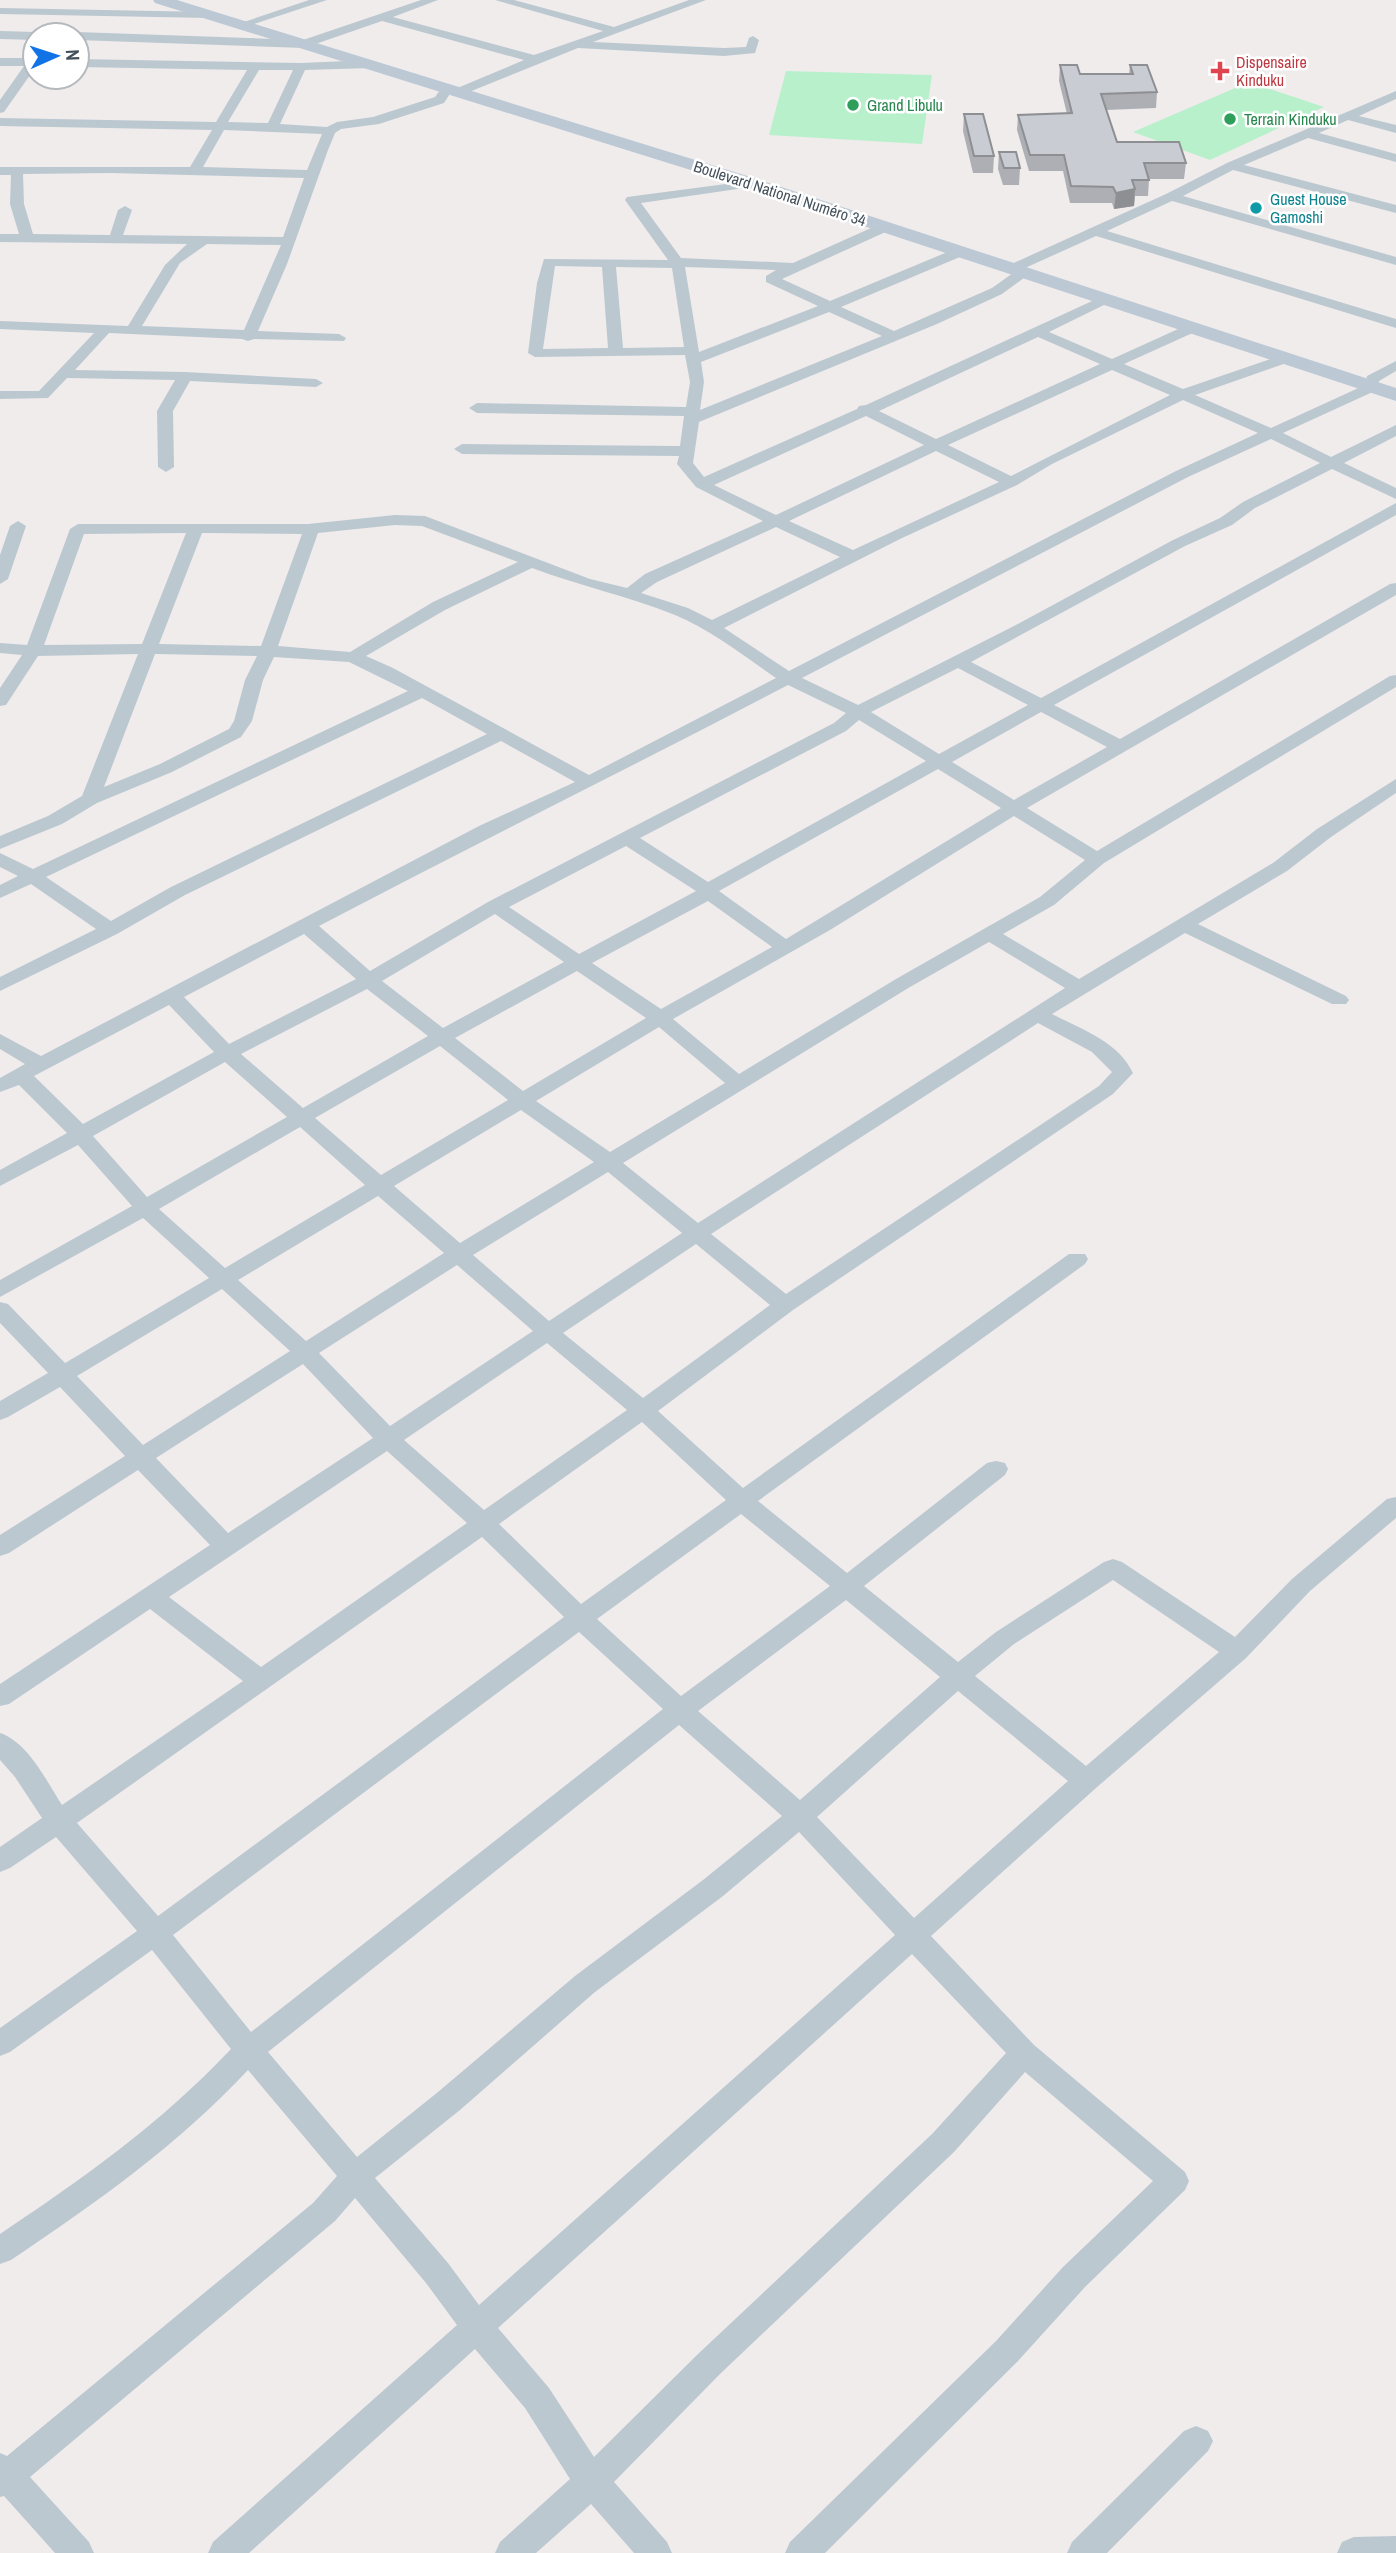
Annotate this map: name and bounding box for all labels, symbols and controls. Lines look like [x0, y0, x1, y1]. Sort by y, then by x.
north arrow [21, 21, 91, 91]
text: N [60, 49, 86, 61]
place label: Dispensaire Kinduku [1236, 51, 1307, 91]
marker: Dispensaire Kinduku [1210, 61, 1230, 81]
place label: Grand Libulu [867, 94, 943, 116]
marker: Grand Libulu [845, 97, 861, 113]
place label: Terrain Kinduku [1244, 108, 1337, 130]
marker: Terrain Kinduku [1222, 111, 1238, 127]
street label: Boulevard National Numéro 34 [691, 155, 869, 231]
place label: Guest House Gamoshi [1270, 188, 1347, 228]
marker: Guest House Gamoshi [1248, 200, 1264, 216]

